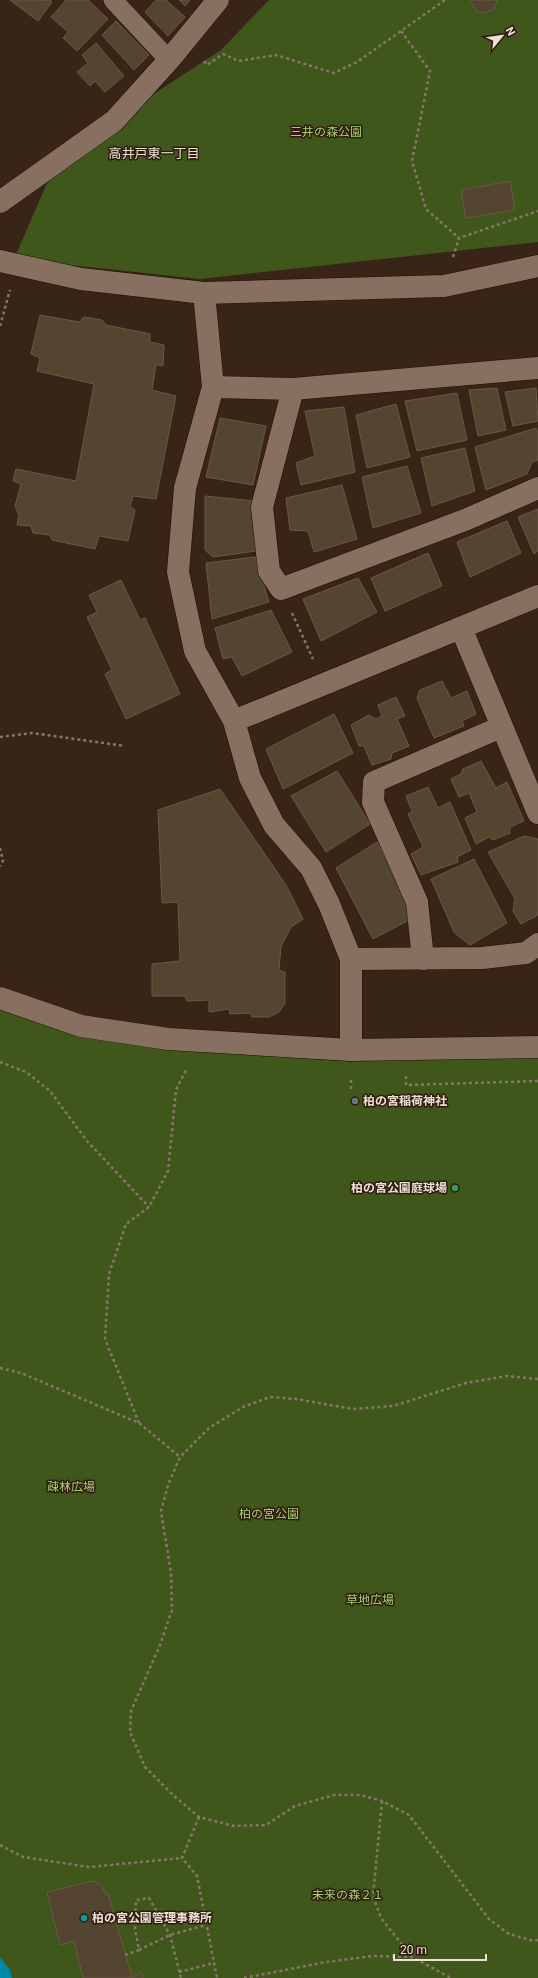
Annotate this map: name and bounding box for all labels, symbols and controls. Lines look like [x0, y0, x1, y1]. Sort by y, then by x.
north arrow [482, 16, 522, 56]
text: N [503, 25, 518, 38]
park label: 三井の森公園 [290, 125, 362, 139]
district label: 高井戸東一丁目 [108, 146, 200, 161]
place label: 柏の宮稲荷神社 [363, 1094, 447, 1108]
marker: 柏の宮稲荷神社 [350, 1096, 360, 1106]
place label: 柏の宮公園庭球場 [351, 1181, 447, 1195]
marker: 柏の宮公園庭球場 [450, 1183, 460, 1193]
park label: 疎林広場 [47, 1480, 95, 1494]
park label: 柏の宮公園 [239, 1507, 299, 1521]
park label: 草地広場 [346, 1593, 394, 1607]
park label: 未来の森２１ [312, 1888, 384, 1902]
place label: 柏の宮公園管理事務所 [92, 1911, 212, 1925]
marker: 柏の宮公園管理事務所 [79, 1913, 89, 1923]
scale bar [394, 1936, 486, 1962]
text: 20 m [400, 1943, 427, 1957]

